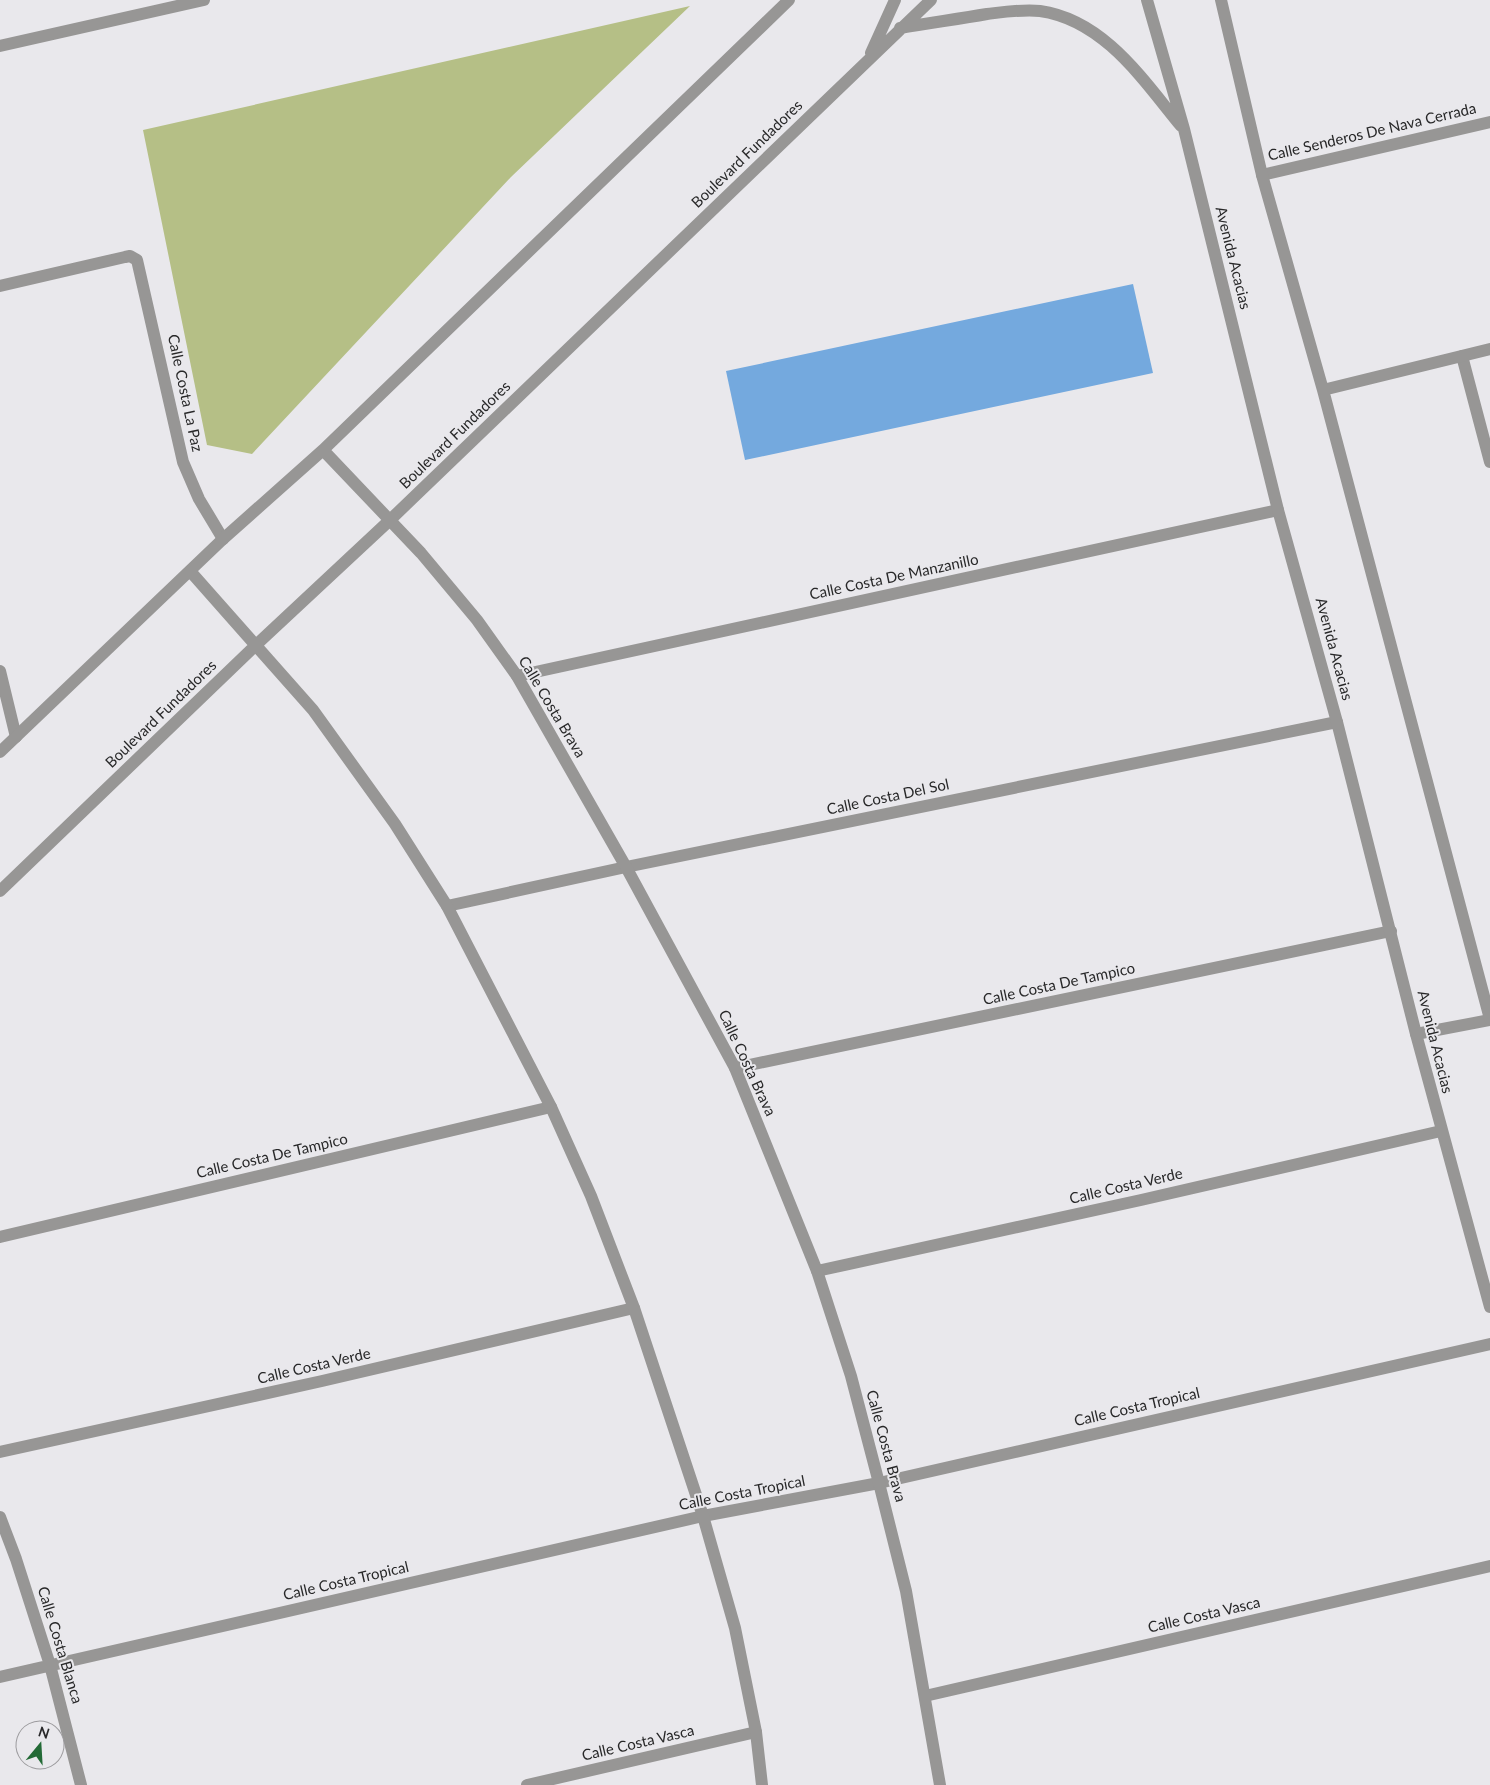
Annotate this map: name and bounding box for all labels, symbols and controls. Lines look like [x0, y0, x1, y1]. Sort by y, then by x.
street label: Boulevard Fundadores [687, 96, 805, 211]
street label: Calle Senderos De Nava Cerrada [1266, 98, 1478, 164]
street label: Avenida Acacias [1212, 204, 1255, 311]
street label: Calle Costa La Paz [165, 332, 207, 453]
street label: Boulevard Fundadores [395, 377, 513, 492]
street label: Calle Costa De Manzanillo [808, 549, 980, 603]
street label: Avenida Acacias [1313, 595, 1357, 702]
street label: Calle Costa Brava [516, 653, 590, 760]
street label: Boulevard Fundadores [101, 656, 219, 771]
street label: Calle Costa Del Sol [825, 774, 951, 818]
street label: Calle Costa De Tampico [981, 958, 1136, 1008]
street label: Avenida Acacias [1414, 988, 1457, 1095]
street label: Calle Costa Brava [715, 1007, 780, 1119]
street label: Calle Costa De Tampico [194, 1129, 349, 1181]
street label: Calle Costa Verde [1067, 1163, 1184, 1207]
street label: Calle Costa Verde [255, 1343, 372, 1387]
street label: Calle Costa Tropical [1072, 1383, 1201, 1429]
street label: Calle Costa Brava [863, 1388, 911, 1504]
street label: Calle Costa Tropical [677, 1471, 807, 1513]
street label: Calle Costa Tropical [281, 1557, 410, 1603]
street label: Calle Costa Blanca [35, 1584, 87, 1705]
street label: Calle Costa Vasca [1146, 1592, 1262, 1636]
north arrow [15, 1720, 65, 1770]
street label: Calle Costa Vasca [580, 1720, 696, 1764]
text: N [36, 1722, 52, 1742]

